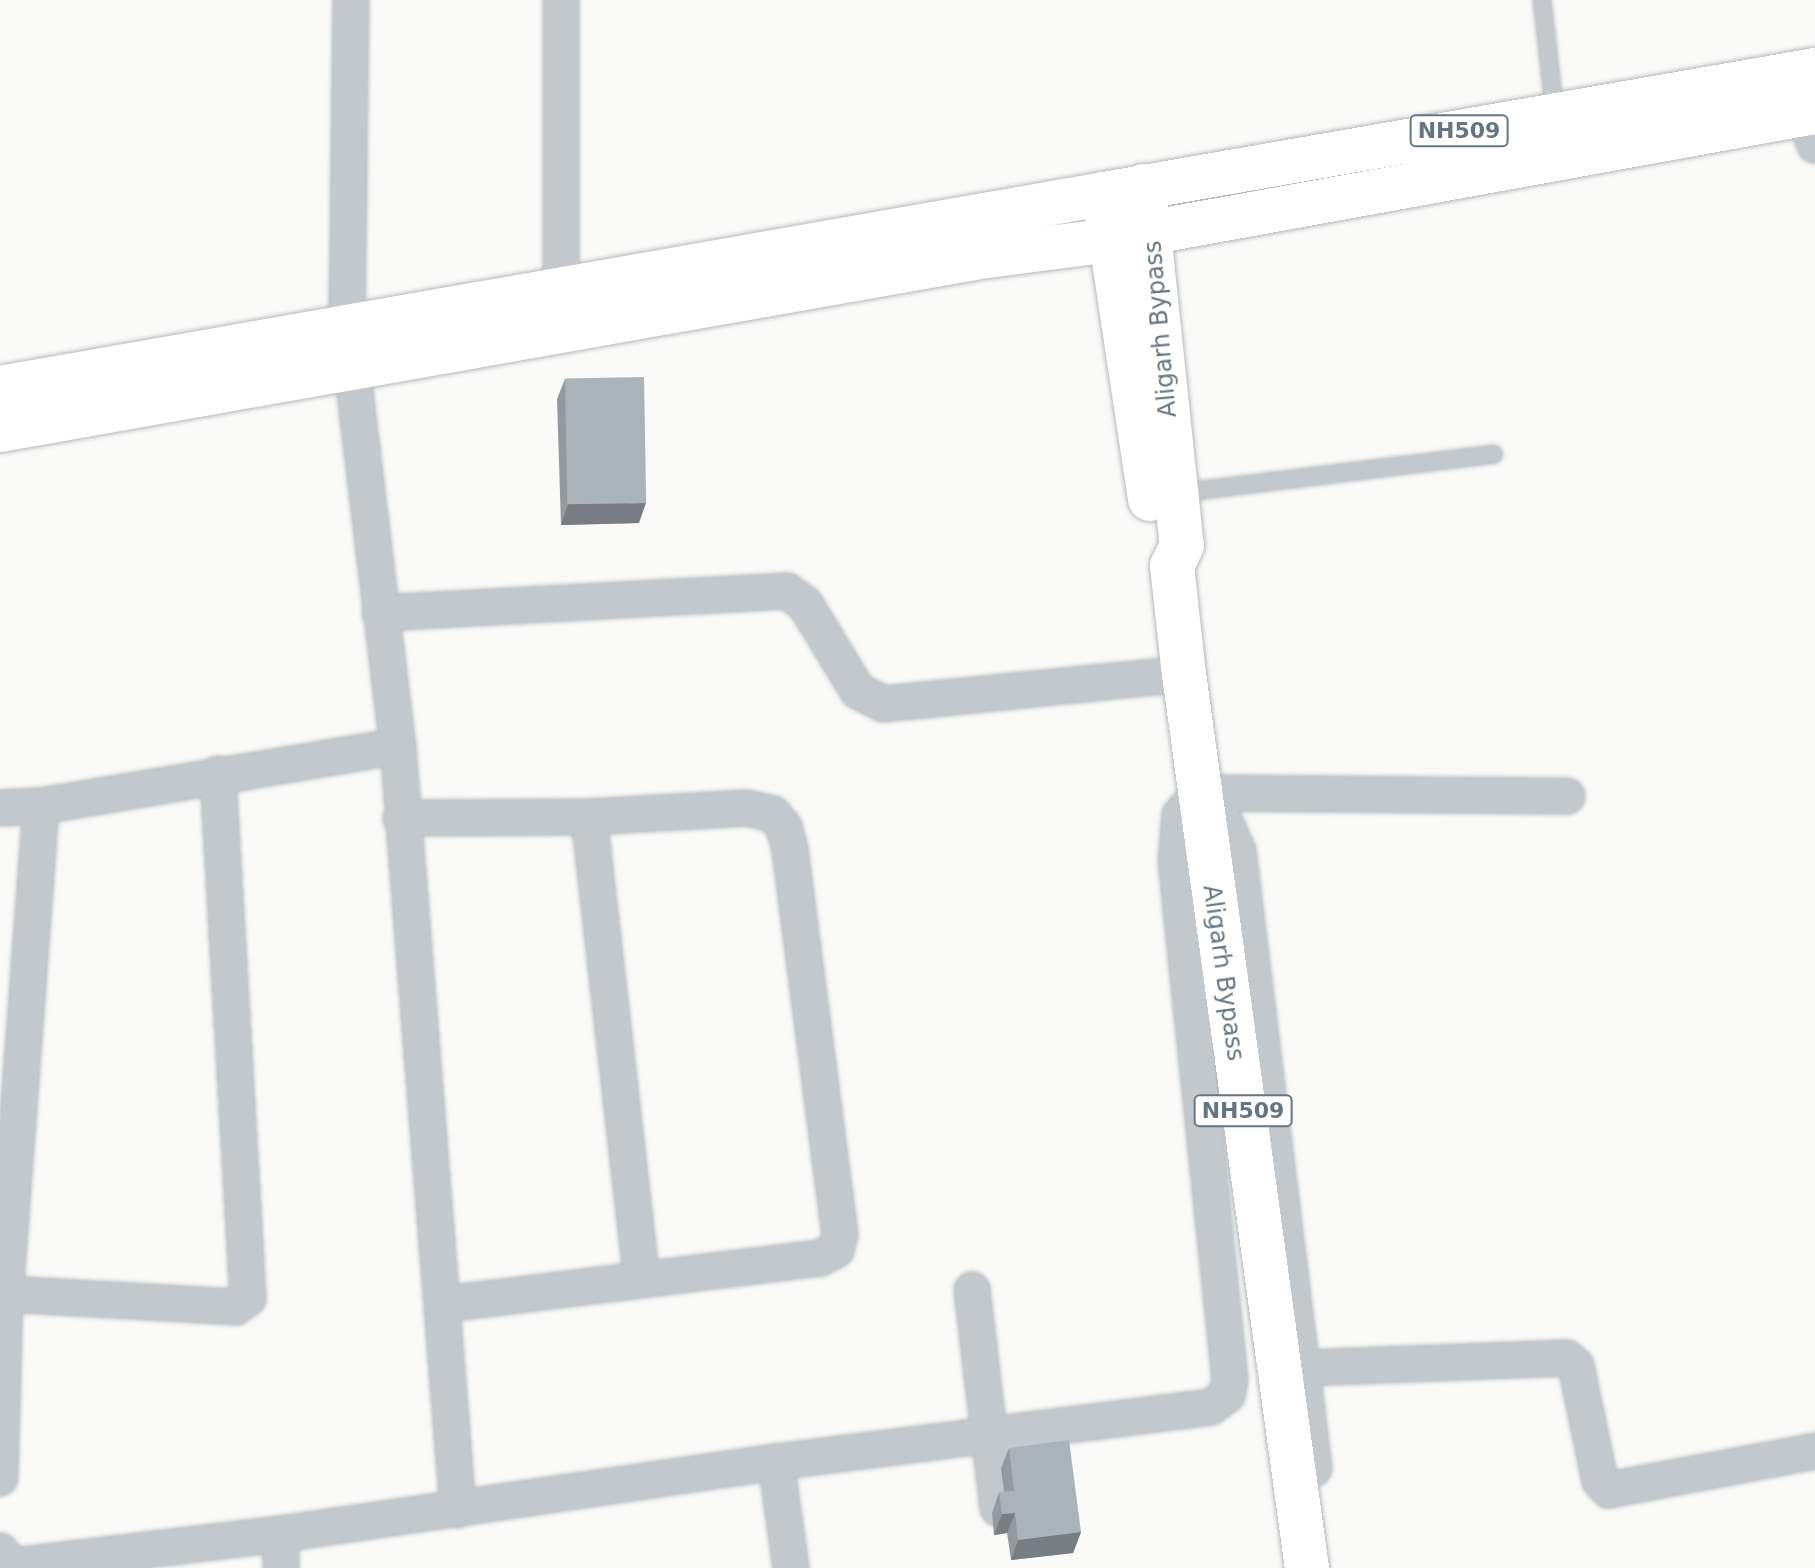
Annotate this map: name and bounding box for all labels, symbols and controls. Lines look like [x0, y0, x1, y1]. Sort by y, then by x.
road number: NH509 [1409, 113, 1509, 149]
street label: Aligarh Bypass [1139, 239, 1183, 419]
street label: Aligarh Bypass [1196, 883, 1250, 1063]
road number: NH509 [1193, 1093, 1293, 1129]

